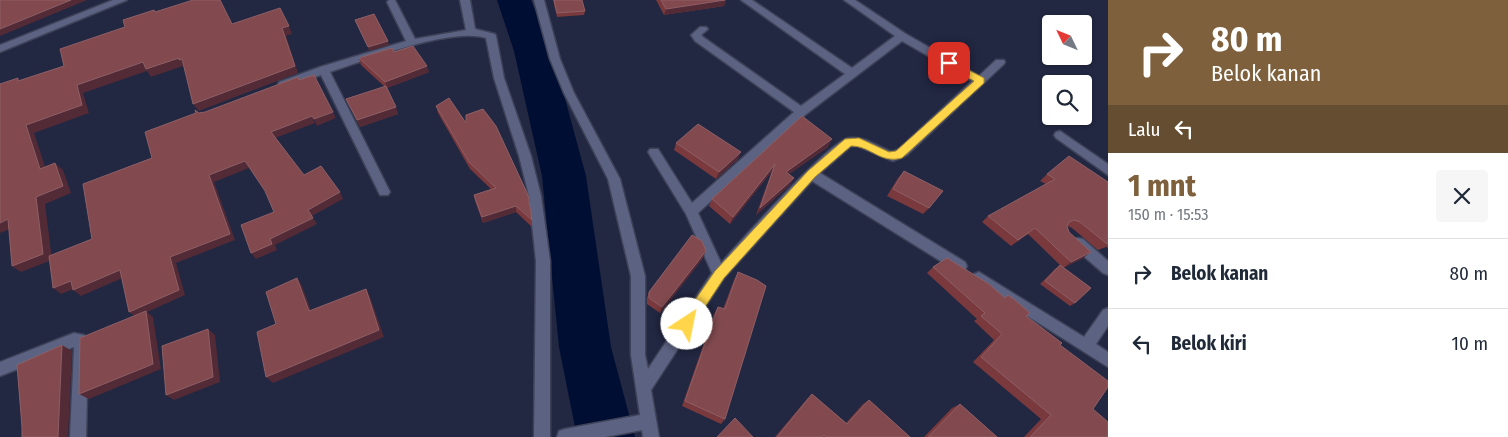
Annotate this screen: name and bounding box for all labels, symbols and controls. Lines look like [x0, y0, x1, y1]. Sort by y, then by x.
north arrow [1042, 15, 1092, 65]
map controls [1042, 15, 1092, 125]
text: 80 m [1211, 18, 1283, 60]
icon: right [1128, 20, 1193, 85]
pin [928, 42, 970, 84]
icon: arrive [935, 49, 963, 77]
text: Belok kanan [1211, 60, 1321, 87]
button: search [1042, 75, 1092, 125]
icon: left [1170, 115, 1198, 143]
text: Lalu [1128, 118, 1160, 141]
text: 1 mnt [1128, 168, 1196, 204]
button: close [1436, 170, 1488, 222]
text: 150 m · 15:53 [1128, 205, 1208, 224]
icon: right [1128, 260, 1156, 288]
text: Belok kanan [1171, 262, 1268, 285]
text: 80 m [1450, 262, 1488, 285]
position arrow [660, 297, 712, 349]
icon: left [1128, 330, 1156, 358]
text: Belok kiri [1171, 332, 1247, 355]
text: 10 m [1452, 332, 1488, 355]

